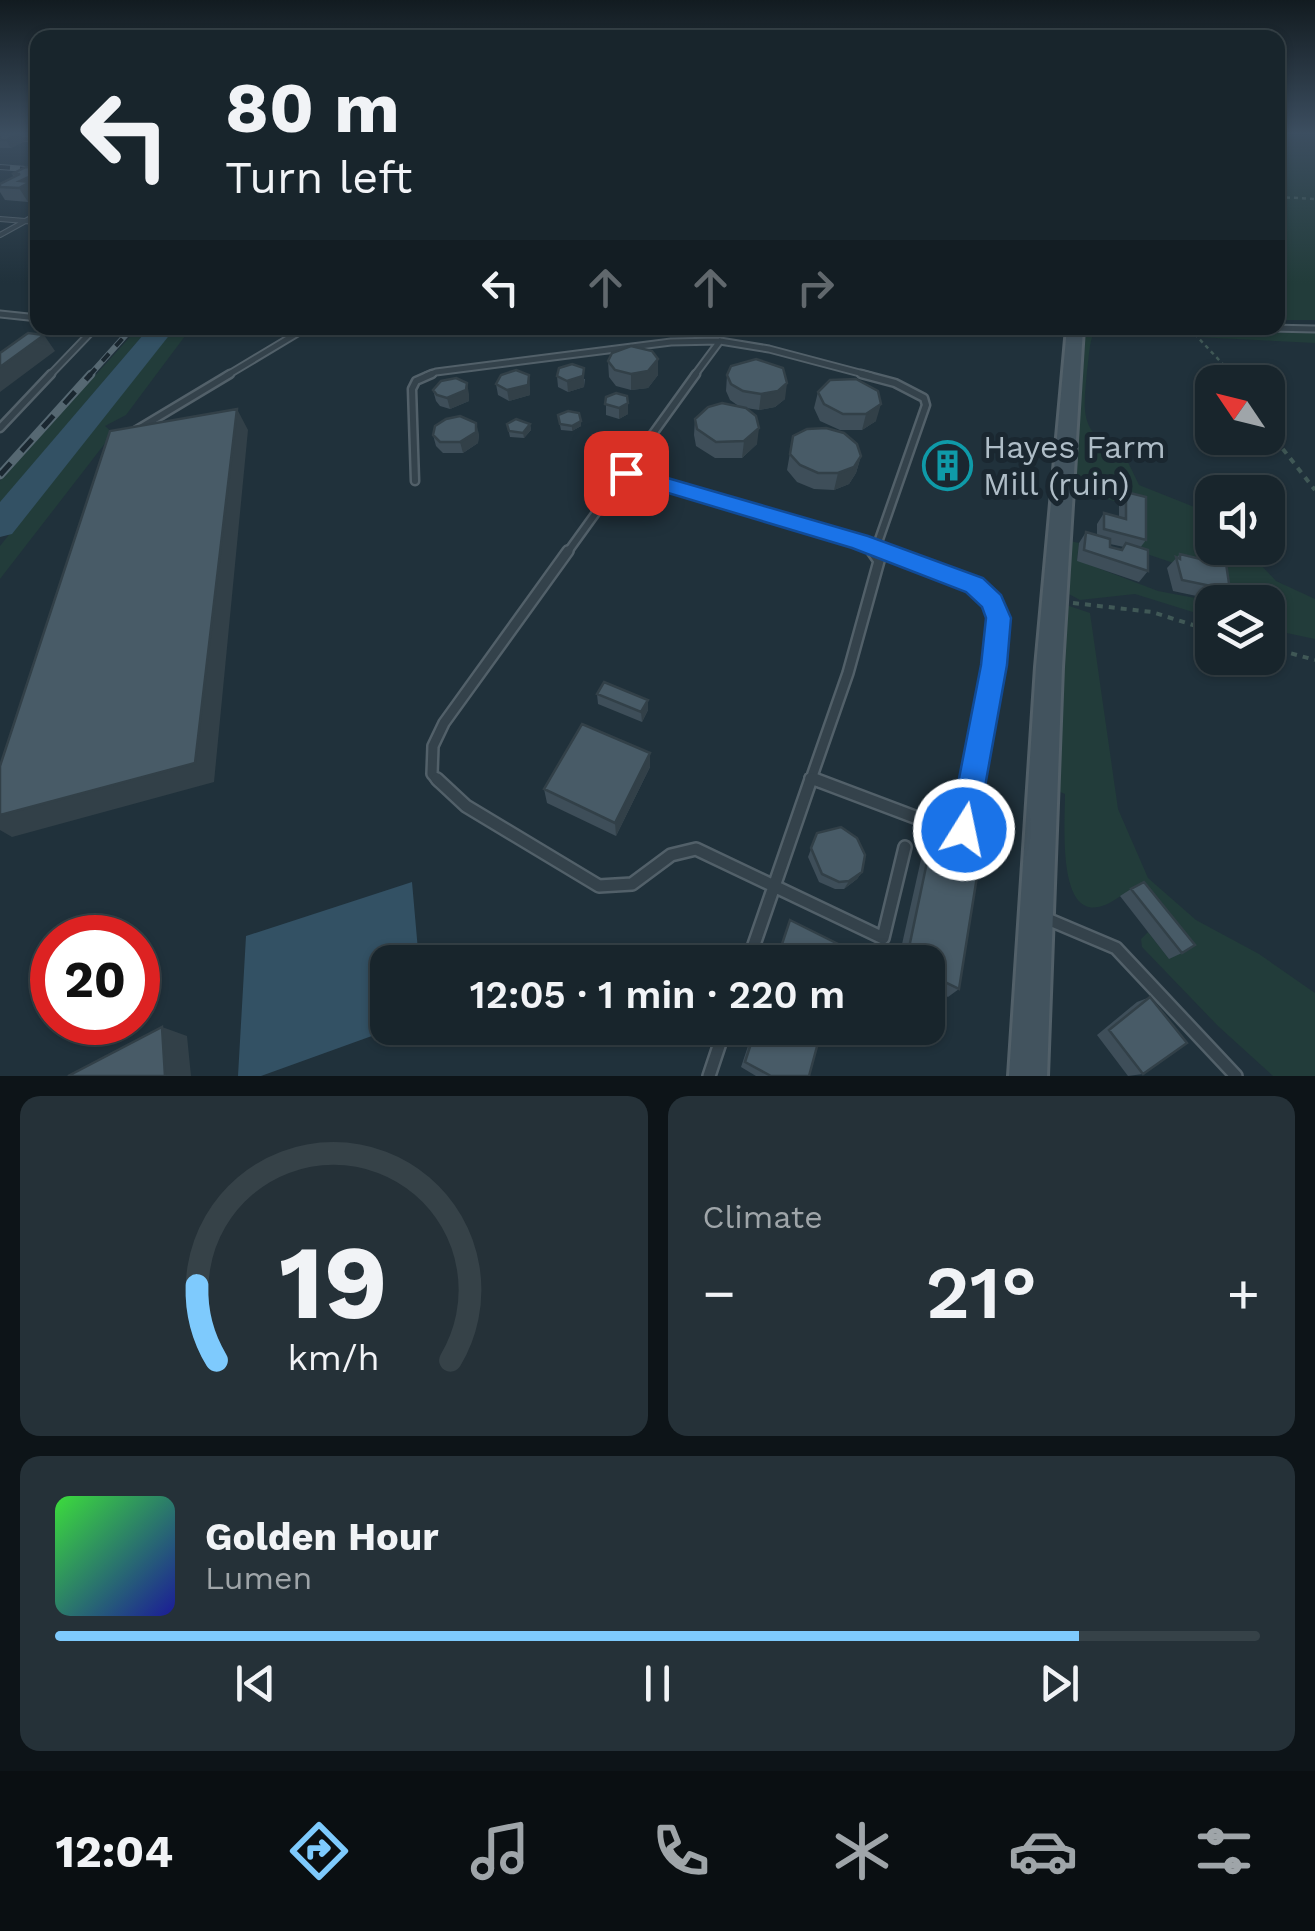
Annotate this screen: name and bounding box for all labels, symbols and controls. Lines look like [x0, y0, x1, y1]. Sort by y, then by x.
text: 80 m [225, 67, 400, 149]
icon: left [60, 70, 190, 200]
text: Turn left [225, 151, 412, 204]
icon: left [473, 260, 528, 315]
icon: ahead [578, 260, 633, 315]
icon: ahead [683, 260, 738, 315]
icon: right [788, 260, 843, 315]
north arrow [1195, 365, 1285, 455]
map controls [1195, 365, 1285, 675]
place label: Hayes Farm Mill (ruin) [983, 428, 1166, 503]
pin [584, 431, 669, 516]
building icon: Hayes Farm Mill (ruin) [922, 439, 974, 491]
icon: arrive [599, 446, 654, 501]
button: sound [1195, 475, 1285, 565]
button: layers [1195, 585, 1285, 675]
position arrow [912, 778, 1016, 882]
speed limit sign: 20 [30, 915, 160, 1045]
text: 12:05 · 1 min · 220 m [470, 973, 845, 1017]
text: Climate [703, 1198, 823, 1236]
text: 19 [279, 1221, 388, 1343]
text: 21° [925, 1248, 1037, 1336]
text: − [703, 1261, 736, 1325]
text: + [1227, 1261, 1260, 1325]
text: km/h [288, 1337, 380, 1379]
text: Golden Hour [205, 1515, 439, 1559]
text: Lumen [205, 1559, 312, 1597]
icon: previous [228, 1656, 283, 1711]
icon: pause [630, 1656, 685, 1711]
icon: next [1032, 1656, 1087, 1711]
icon: directions [284, 1816, 354, 1886]
icon: music [465, 1816, 535, 1886]
icon: phone [646, 1816, 716, 1886]
icon: climate [827, 1816, 897, 1886]
icon: car [1008, 1816, 1078, 1886]
icon: filters [1189, 1816, 1259, 1886]
text: 12:04 [56, 1825, 173, 1878]

